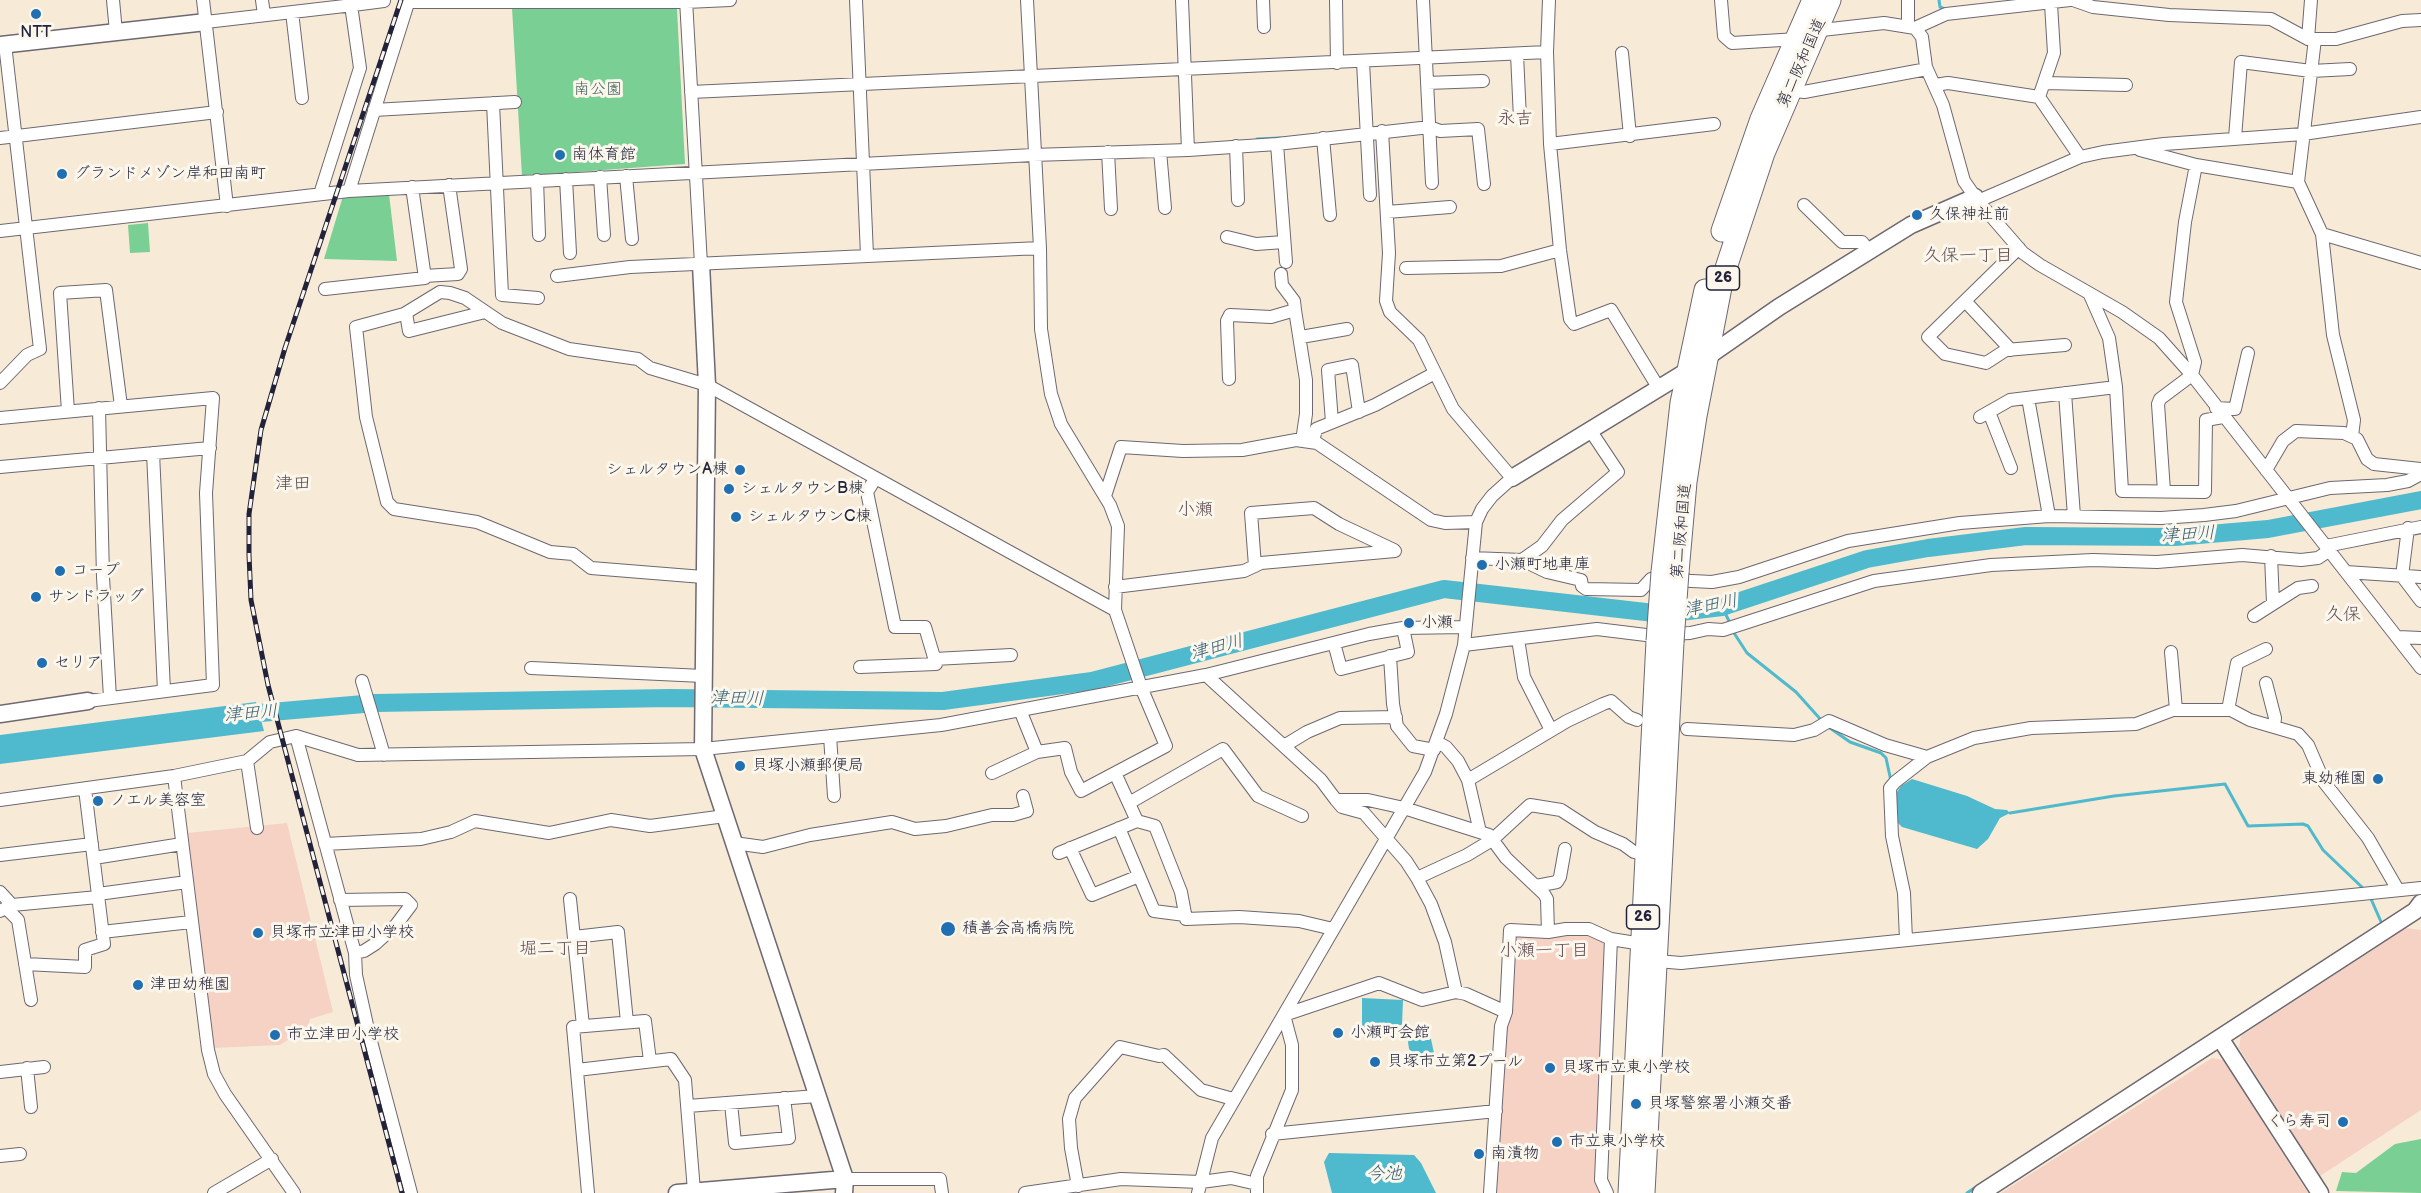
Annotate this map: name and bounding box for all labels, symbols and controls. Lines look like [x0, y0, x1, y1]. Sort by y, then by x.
marker: NTT [29, 7, 43, 21]
street label: 第二阪和国道 [1774, 15, 1830, 111]
place label: NTT [20, 23, 52, 43]
park label: 南公園 [574, 80, 622, 100]
district label: 永吉 [1497, 108, 1533, 130]
place label: 南体育館 [572, 145, 636, 165]
marker: 南体育館 [553, 148, 567, 162]
place label: グランドメゾン岸和田南町 [74, 164, 266, 184]
marker: グランドメゾン岸和田南町 [55, 167, 69, 181]
place label: 久保神社前 [1929, 205, 2009, 225]
marker: 久保神社前 [1910, 208, 1924, 222]
district label: 久保一丁目 [1923, 245, 2013, 267]
road number: 26 [1706, 266, 1740, 290]
place label: シェルタウンA棟 [606, 460, 728, 480]
marker: シェルタウンA棟 [733, 463, 747, 477]
district label: 津田 [275, 473, 311, 495]
place label: シェルタウンB棟 [741, 479, 864, 499]
marker: シェルタウンB棟 [722, 482, 736, 496]
street label: 第二阪和国道 [1668, 482, 1696, 580]
district label: 小瀬 [1177, 499, 1213, 521]
place label: シェルタウンC棟 [748, 507, 871, 527]
marker: シェルタウンC棟 [729, 510, 743, 524]
water label: 津田川 [2160, 523, 2216, 547]
place label: 小瀬町地車庫 [1494, 555, 1590, 575]
marker: 小瀬町地車庫 [1475, 558, 1489, 572]
place label: コープ [72, 561, 120, 581]
marker: コープ [53, 564, 67, 578]
place label: サンドラッグ [48, 587, 144, 607]
marker: サンドラッグ [29, 590, 43, 604]
water label: 津田川 [1682, 590, 1740, 622]
district label: 久保 [2325, 604, 2361, 626]
place label: 小瀬 [1421, 613, 1453, 633]
marker: 小瀬 [1402, 616, 1416, 630]
water label: 津田川 [1188, 631, 1246, 665]
place label: セリア [54, 653, 102, 673]
marker: セリア [35, 656, 49, 670]
water label: 津田川 [710, 688, 764, 710]
water label: 津田川 [223, 701, 279, 727]
place label: 貝塚小瀬郵便局 [752, 756, 864, 776]
marker: 貝塚小瀬郵便局 [733, 759, 747, 773]
place label: 東幼稚園 [2302, 769, 2366, 789]
marker: 東幼稚園 [2371, 772, 2385, 786]
place label: ノエル美容室 [110, 791, 206, 811]
marker: ノエル美容室 [91, 794, 105, 808]
road number: 26 [1626, 905, 1660, 929]
place label: 積善会高橋病院 [962, 919, 1074, 939]
marker: 積善会高橋病院 [939, 920, 957, 938]
place label: 貝塚市立津田小学校 [270, 923, 414, 943]
marker: 貝塚市立津田小学校 [251, 926, 265, 940]
district label: 堀二丁目 [519, 938, 591, 960]
district label: 小瀬一丁目 [1499, 940, 1589, 962]
place label: 津田幼稚園 [150, 975, 230, 995]
marker: 津田幼稚園 [131, 978, 145, 992]
place label: 小瀬町会館 [1350, 1023, 1430, 1043]
place label: 市立津田小学校 [287, 1025, 399, 1045]
marker: 小瀬町会館 [1331, 1026, 1345, 1040]
marker: 市立津田小学校 [268, 1028, 282, 1042]
place label: 貝塚市立第2プール [1387, 1052, 1523, 1072]
marker: 貝塚市立第2プール [1368, 1055, 1382, 1069]
place label: 貝塚市立東小学校 [1562, 1058, 1690, 1078]
marker: 貝塚市立東小学校 [1543, 1061, 1557, 1075]
place label: 貝塚警察署小瀬交番 [1648, 1094, 1792, 1114]
marker: 貝塚警察署小瀬交番 [1629, 1097, 1643, 1111]
place label: くら寿司 [2267, 1112, 2331, 1132]
marker: くら寿司 [2336, 1115, 2350, 1129]
place label: 市立東小学校 [1569, 1132, 1665, 1152]
marker: 市立東小学校 [1550, 1135, 1564, 1149]
place label: 南漬物 [1491, 1144, 1539, 1164]
marker: 南漬物 [1472, 1147, 1486, 1161]
water label: 今池 [1366, 1163, 1402, 1185]

